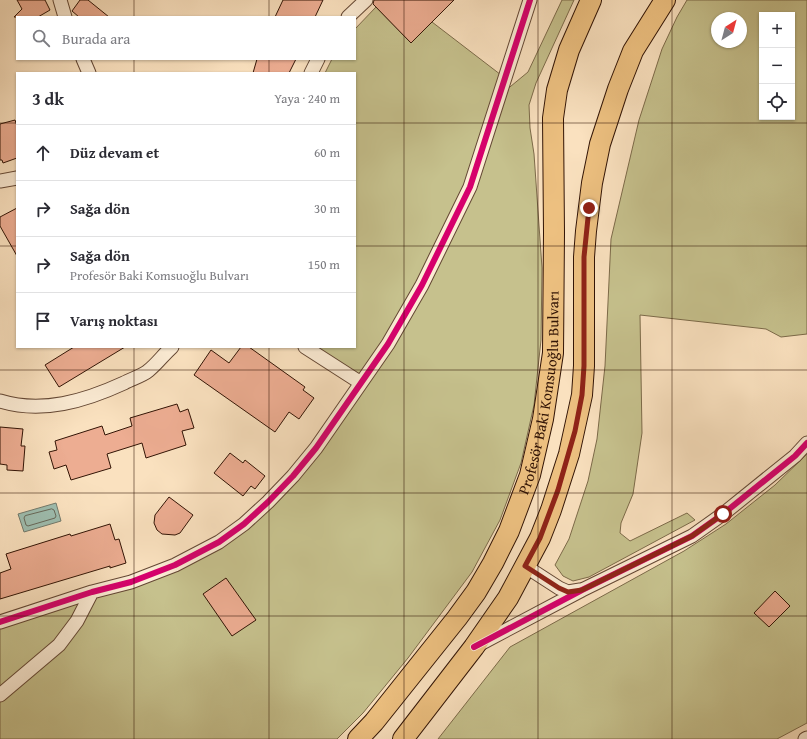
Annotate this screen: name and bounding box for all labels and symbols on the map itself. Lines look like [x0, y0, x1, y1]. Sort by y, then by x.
north arrow [711, 12, 747, 48]
route end [580, 199, 598, 217]
street label: Profesör Baki Komsuoğlu Bulvarı [513, 291, 564, 497]
route start [714, 505, 732, 523]

